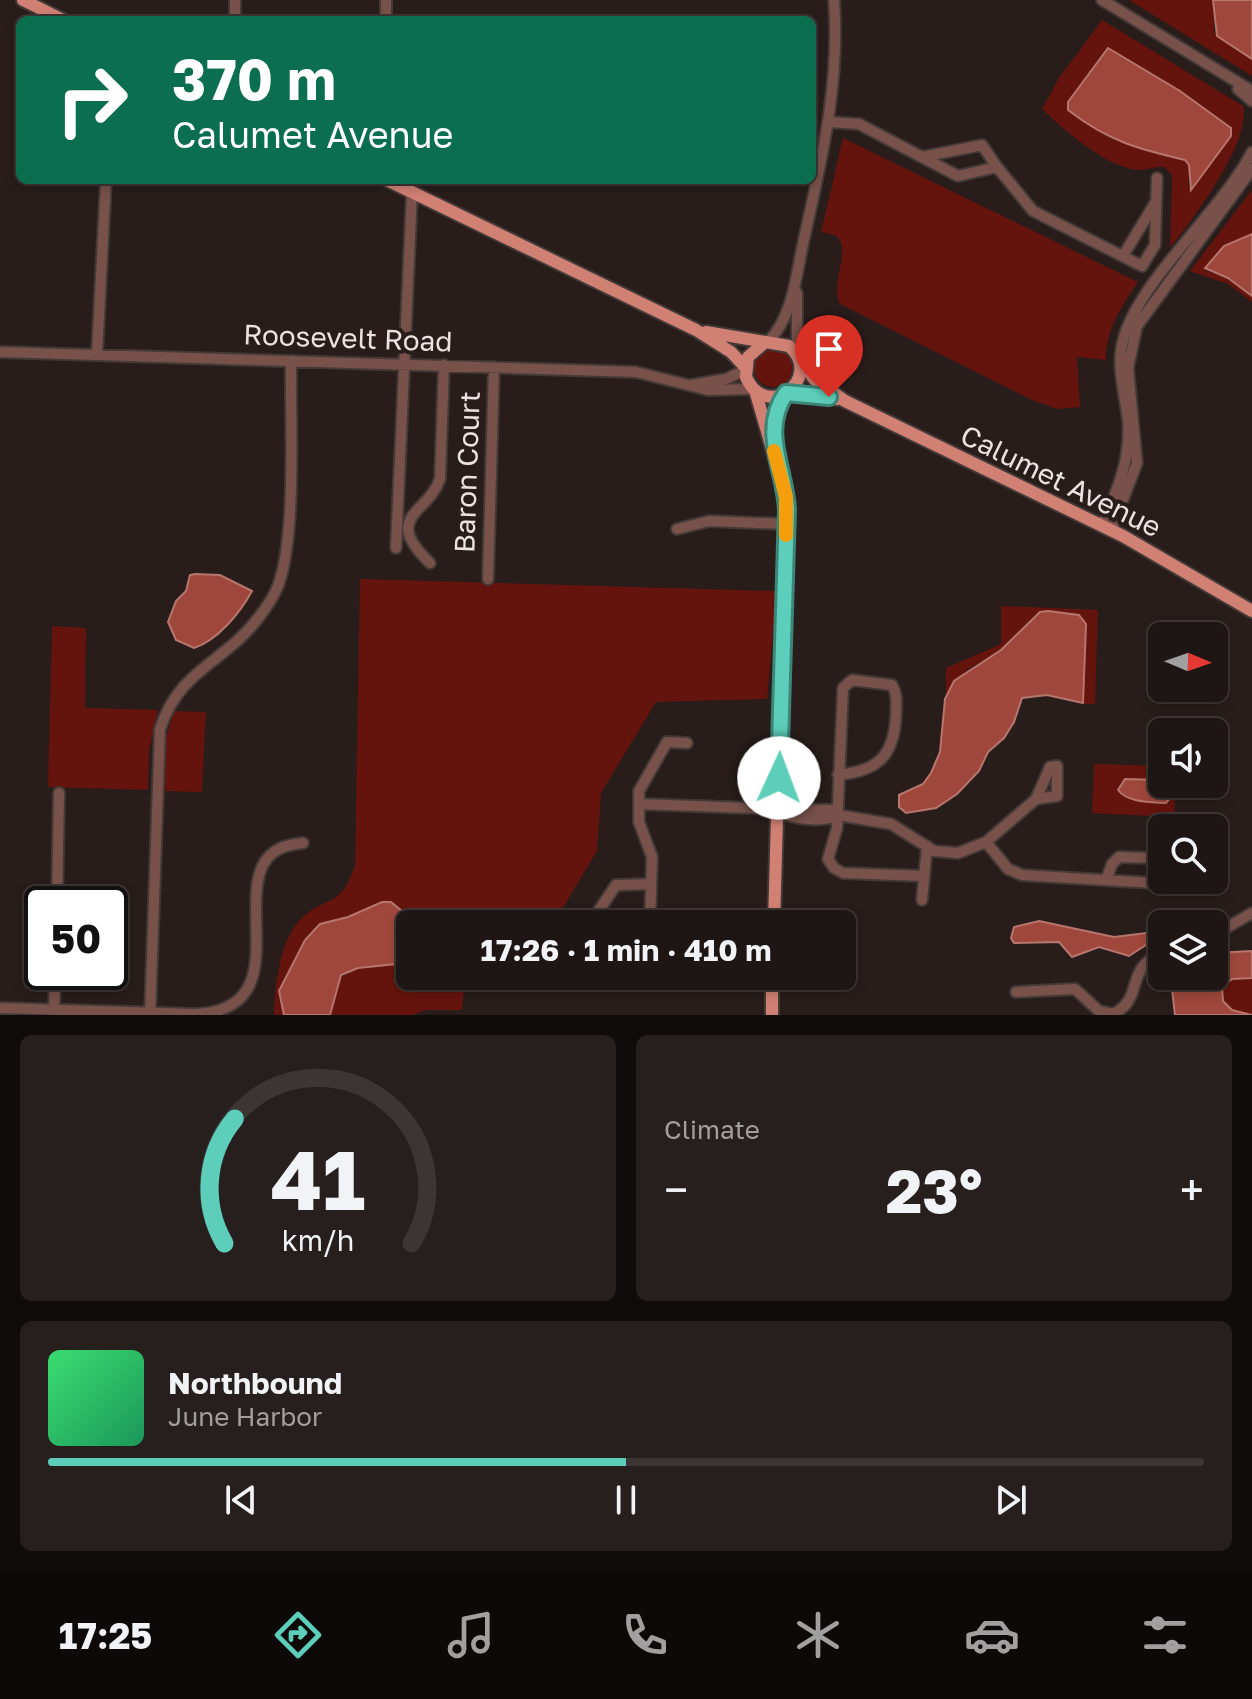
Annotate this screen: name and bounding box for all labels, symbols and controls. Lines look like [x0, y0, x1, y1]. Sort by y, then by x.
text: 370 m [172, 45, 336, 112]
icon: right [40, 48, 144, 152]
text: Calumet Avenue [172, 113, 453, 156]
pin [795, 315, 863, 397]
street label: Roosevelt Road [243, 317, 453, 358]
icon: arrive [807, 327, 851, 371]
street label: Baron Court [447, 391, 486, 553]
street label: Calumet Avenue [956, 418, 1167, 543]
north arrow [1148, 622, 1228, 702]
map controls [1148, 622, 1228, 990]
button: sound [1148, 718, 1228, 798]
position arrow [737, 736, 821, 820]
button: search [1148, 814, 1228, 894]
speed limit sign: 50 [24, 886, 128, 990]
button: layers [1148, 910, 1228, 990]
text: 17:26 · 1 min · 410 m [481, 932, 771, 968]
text: Climate [664, 1114, 760, 1145]
text: 41 [271, 1128, 365, 1228]
text: 23° [886, 1154, 982, 1226]
text: − [664, 1163, 688, 1216]
text: + [1180, 1163, 1204, 1216]
text: km/h [282, 1223, 354, 1257]
text: Northbound [168, 1365, 342, 1401]
text: June Harbor [168, 1401, 322, 1432]
icon: previous [219, 1478, 263, 1522]
icon: pause [604, 1478, 648, 1522]
icon: next [989, 1478, 1033, 1522]
icon: directions [270, 1607, 326, 1663]
icon: music [443, 1607, 499, 1663]
icon: phone [617, 1607, 673, 1663]
icon: climate [790, 1607, 846, 1663]
icon: car [964, 1607, 1020, 1663]
icon: filters [1137, 1607, 1193, 1663]
text: 17:25 [59, 1614, 152, 1657]

